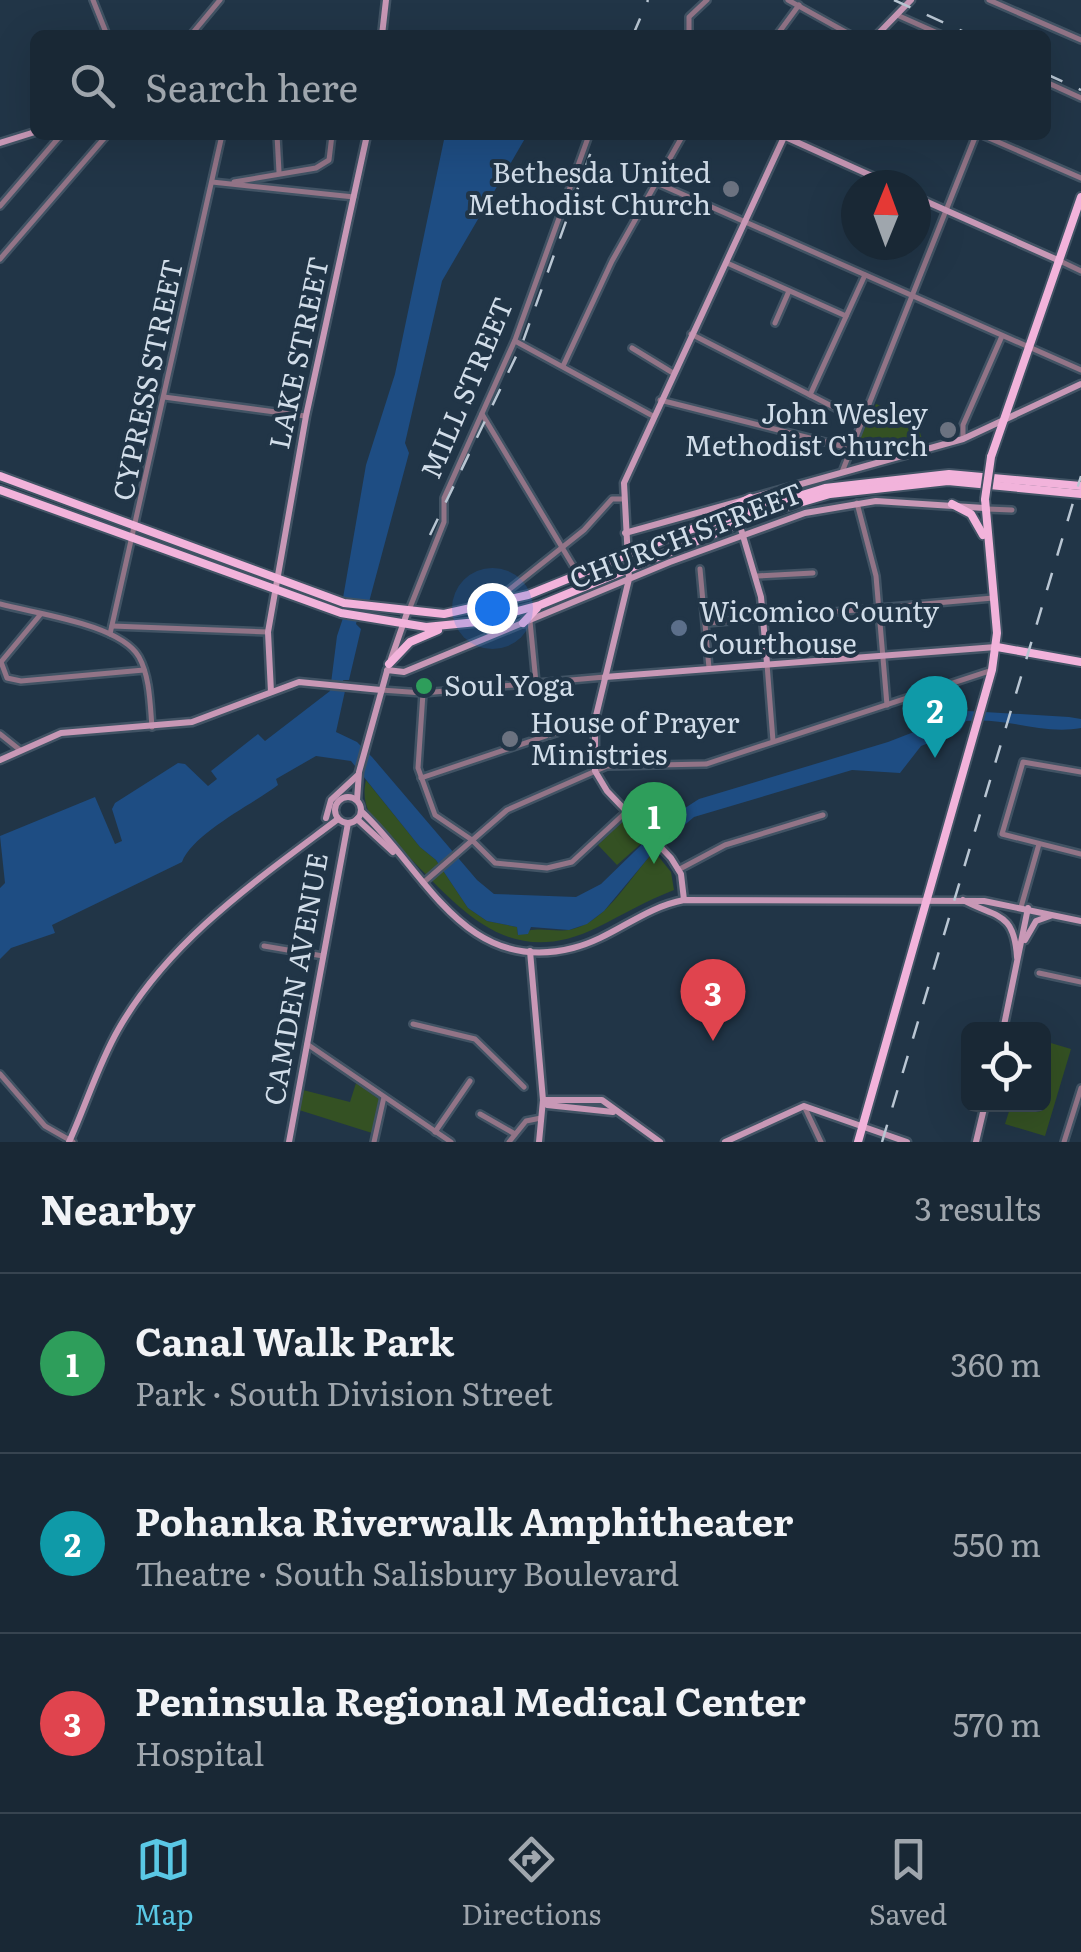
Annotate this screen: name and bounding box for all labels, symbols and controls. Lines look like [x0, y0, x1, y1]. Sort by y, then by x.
search box [30, 30, 1051, 140]
text: Search here [145, 57, 358, 114]
icon: search [65, 58, 120, 113]
place label: Bethesda United Methodist Church [467, 150, 711, 224]
north arrow [841, 170, 931, 260]
marker: Bethesda United Methodist Church [720, 178, 742, 200]
street label: LAKE STREET [256, 253, 338, 453]
street label: CYPRESS STREET [100, 255, 192, 504]
street label: MILL STREET [408, 290, 522, 484]
place label: John Wesley Methodist Church [684, 391, 929, 465]
marker: John Wesley Methodist Church [937, 419, 959, 441]
street label: CHURCH STREET [563, 470, 808, 598]
your location [467, 583, 518, 634]
place label: Wicomico County Courthouse [699, 589, 940, 663]
marker: Wicomico County Courthouse [668, 617, 690, 639]
place label: Soul Yoga [444, 663, 574, 705]
marker: Soul Yoga [413, 675, 435, 697]
pin: 2 [902, 676, 968, 758]
place label: House of Prayer Ministries [530, 700, 740, 774]
marker: House of Prayer Ministries [499, 728, 521, 750]
pin: 1 [622, 782, 686, 864]
street label: CAMDEN AVENUE [251, 849, 337, 1108]
pin: 3 [680, 958, 746, 1041]
map controls [961, 1022, 1051, 1112]
button: locate [961, 1022, 1051, 1112]
text: Nearby [40, 1176, 196, 1238]
text: 3 results [915, 1183, 1041, 1231]
text: Canal Walk Park [135, 1311, 454, 1368]
text: 1 [66, 1339, 79, 1387]
text: 360 m [951, 1339, 1041, 1387]
text: Park · South Division Street [135, 1368, 553, 1416]
text: Pohanka Riverwalk Amphitheater [135, 1491, 793, 1548]
text: 2 [64, 1519, 81, 1567]
text: 550 m [953, 1519, 1041, 1567]
text: Theatre · South Salisbury Boulevard [135, 1548, 679, 1596]
text: Peninsula Regional Medical Center [135, 1671, 806, 1728]
text: 3 [64, 1699, 81, 1747]
text: 570 m [953, 1699, 1041, 1747]
text: Hospital [135, 1728, 264, 1776]
tab: Map [134, 1832, 194, 1934]
tab: Directions [461, 1832, 601, 1934]
tab: Saved [869, 1832, 947, 1934]

